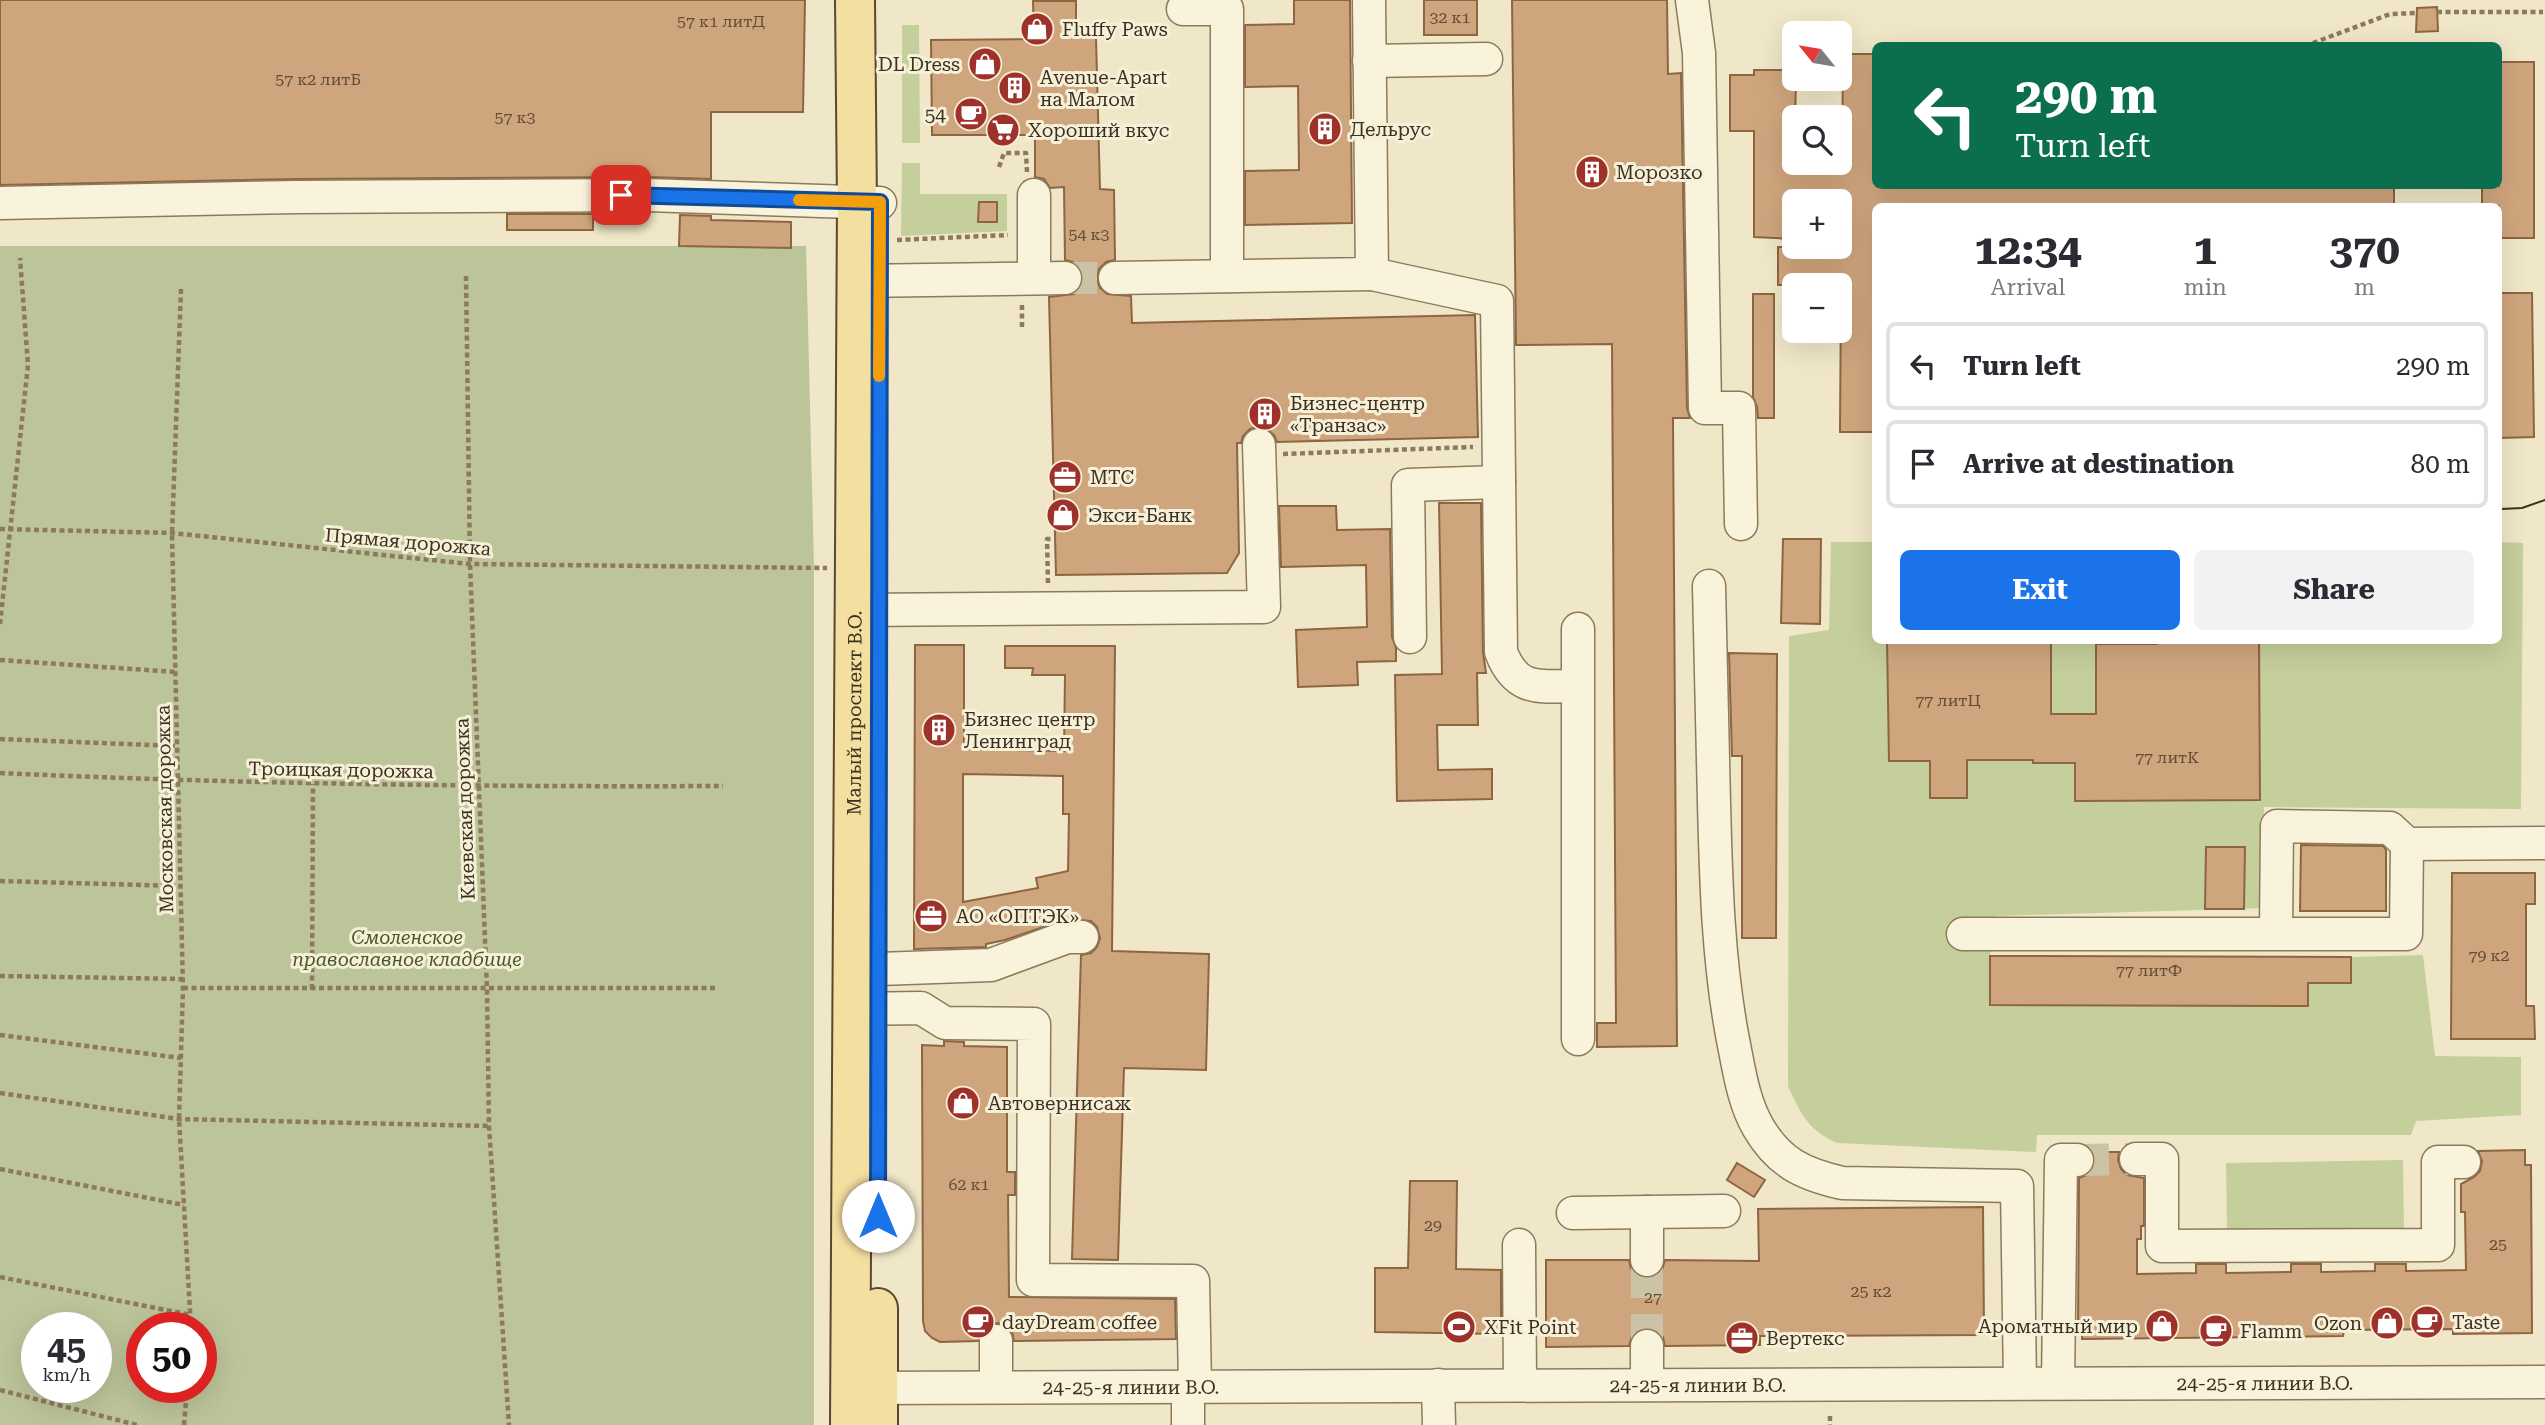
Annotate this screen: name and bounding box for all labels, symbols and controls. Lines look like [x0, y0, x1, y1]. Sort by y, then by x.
house number: 32 к1 [1429, 8, 1471, 27]
shop icon: Fluffy Paws [1018, 10, 1056, 48]
house number: 57 к1 литД [677, 12, 765, 31]
place label: Fluffy Paws [1062, 18, 1168, 41]
north arrow [1782, 21, 1852, 91]
map controls [1782, 21, 1852, 343]
shop icon: DL Dress [966, 45, 1004, 83]
place label: DL Dress [878, 53, 960, 76]
place label: Аvenue-Apart на Малом [1040, 66, 1167, 111]
text: 290 m [2015, 68, 2157, 125]
building icon: Аvenue-Apart на Малом [996, 69, 1034, 107]
house number: 57 к2 литБ [275, 70, 361, 89]
icon: left [1900, 70, 1991, 161]
cafe icon: 54 [952, 95, 990, 133]
place label: 54 [925, 103, 946, 126]
button: search [1782, 105, 1852, 175]
house number: 57 к3 [494, 108, 536, 127]
building icon: Дельрус [1306, 110, 1344, 148]
supermarket icon: Хороший вкус [984, 111, 1022, 149]
place label: Дельрус [1350, 118, 1431, 141]
place label: Хороший вкус [1028, 119, 1169, 142]
text: Turn left [2015, 127, 2150, 165]
building icon: Морозко [1573, 153, 1611, 191]
place label: Морозко [1616, 161, 1703, 184]
pin [591, 165, 651, 225]
icon: arrive [602, 176, 640, 214]
button: + [1782, 189, 1852, 259]
house number: 54 к3 [1068, 225, 1110, 244]
text: 12:34 [1974, 225, 2081, 274]
text: 1 [2194, 225, 2217, 274]
text: 370 [2329, 225, 2400, 274]
button: − [1782, 273, 1852, 343]
text: Arrival [1990, 274, 2065, 301]
text: min [2184, 274, 2227, 301]
text: m [2354, 274, 2375, 301]
icon: left [1904, 347, 1942, 385]
text: Turn left [1963, 351, 2081, 381]
text: 290 m [2396, 351, 2470, 381]
place label: Бизнес-центр «Транзас» [1290, 392, 1425, 437]
building icon: Бизнес-центр «Транзас» [1246, 395, 1284, 433]
icon: arrive [1904, 445, 1942, 483]
text: Arrive at destination [1963, 449, 2234, 479]
text: 80 m [2411, 449, 2470, 479]
office icon: МТС [1046, 458, 1084, 496]
place label: МТС [1090, 466, 1134, 489]
shop icon: Экси-Банк [1044, 496, 1082, 534]
place label: Экси-Банк [1088, 504, 1192, 527]
street label: Прямая дорожка [324, 523, 493, 561]
button: Exit [1900, 550, 2180, 630]
button: Share [2194, 550, 2474, 630]
street label: Малый проспект В.О. [842, 610, 866, 816]
house number: 77 литЦ [1915, 691, 1981, 710]
street label: Московская дорожка [152, 704, 178, 913]
place label: Бизнес центр Ленинград [964, 708, 1095, 753]
building icon: Бизнес центр Ленинград [920, 711, 958, 749]
street label: Киевская дорожка [450, 717, 480, 900]
house number: 77 литК [2135, 748, 2199, 767]
street label: Троицкая дорожка [248, 757, 435, 783]
office icon: АО «ОПТЭК» [912, 897, 950, 935]
place label: АО «ОПТЭК» [956, 905, 1079, 928]
park label: Смоленское православное кладбище [292, 926, 522, 971]
house number: 79 к2 [2468, 946, 2510, 965]
house number: 77 литФ [2116, 961, 2182, 980]
shop icon: Автовернисаж [944, 1084, 982, 1122]
place label: Автовернисаж [988, 1092, 1131, 1115]
house number: 62 к1 [948, 1175, 990, 1194]
position arrow [841, 1179, 915, 1253]
house number: 29 [1424, 1216, 1442, 1235]
house number: 25 [2489, 1235, 2507, 1254]
house number: 25 к2 [1850, 1282, 1892, 1301]
house number: 27 [1644, 1288, 1662, 1307]
cafe icon: dayDream coffee [959, 1303, 997, 1341]
cafe icon: Taste [2408, 1303, 2446, 1341]
shop icon: Ozon [2368, 1304, 2406, 1342]
shop icon: Ароматный мир [2143, 1307, 2181, 1345]
sports icon: XFit Point [1440, 1308, 1478, 1346]
place label: dayDream coffee [1002, 1311, 1157, 1334]
place label: Taste [2452, 1311, 2500, 1334]
speed limit sign: 50 [126, 1312, 217, 1403]
cafe icon: Flamm [2197, 1312, 2235, 1350]
place label: Ozon [2314, 1312, 2362, 1335]
place label: Ароматный мир [1978, 1315, 2138, 1338]
place label: XFit Point [1484, 1316, 1576, 1339]
office icon: Вертекс [1723, 1319, 1761, 1357]
place label: Flamm [2240, 1320, 2302, 1343]
place label: Вертекс [1766, 1327, 1845, 1350]
text: 45 [47, 1328, 86, 1369]
text: km/h [42, 1364, 91, 1385]
street label: 24-25-я линии В.О. [2176, 1371, 2354, 1395]
street label: 24-25-я линии В.О. [1609, 1373, 1787, 1397]
street label: 24-25-я линии В.О. [1042, 1375, 1220, 1399]

